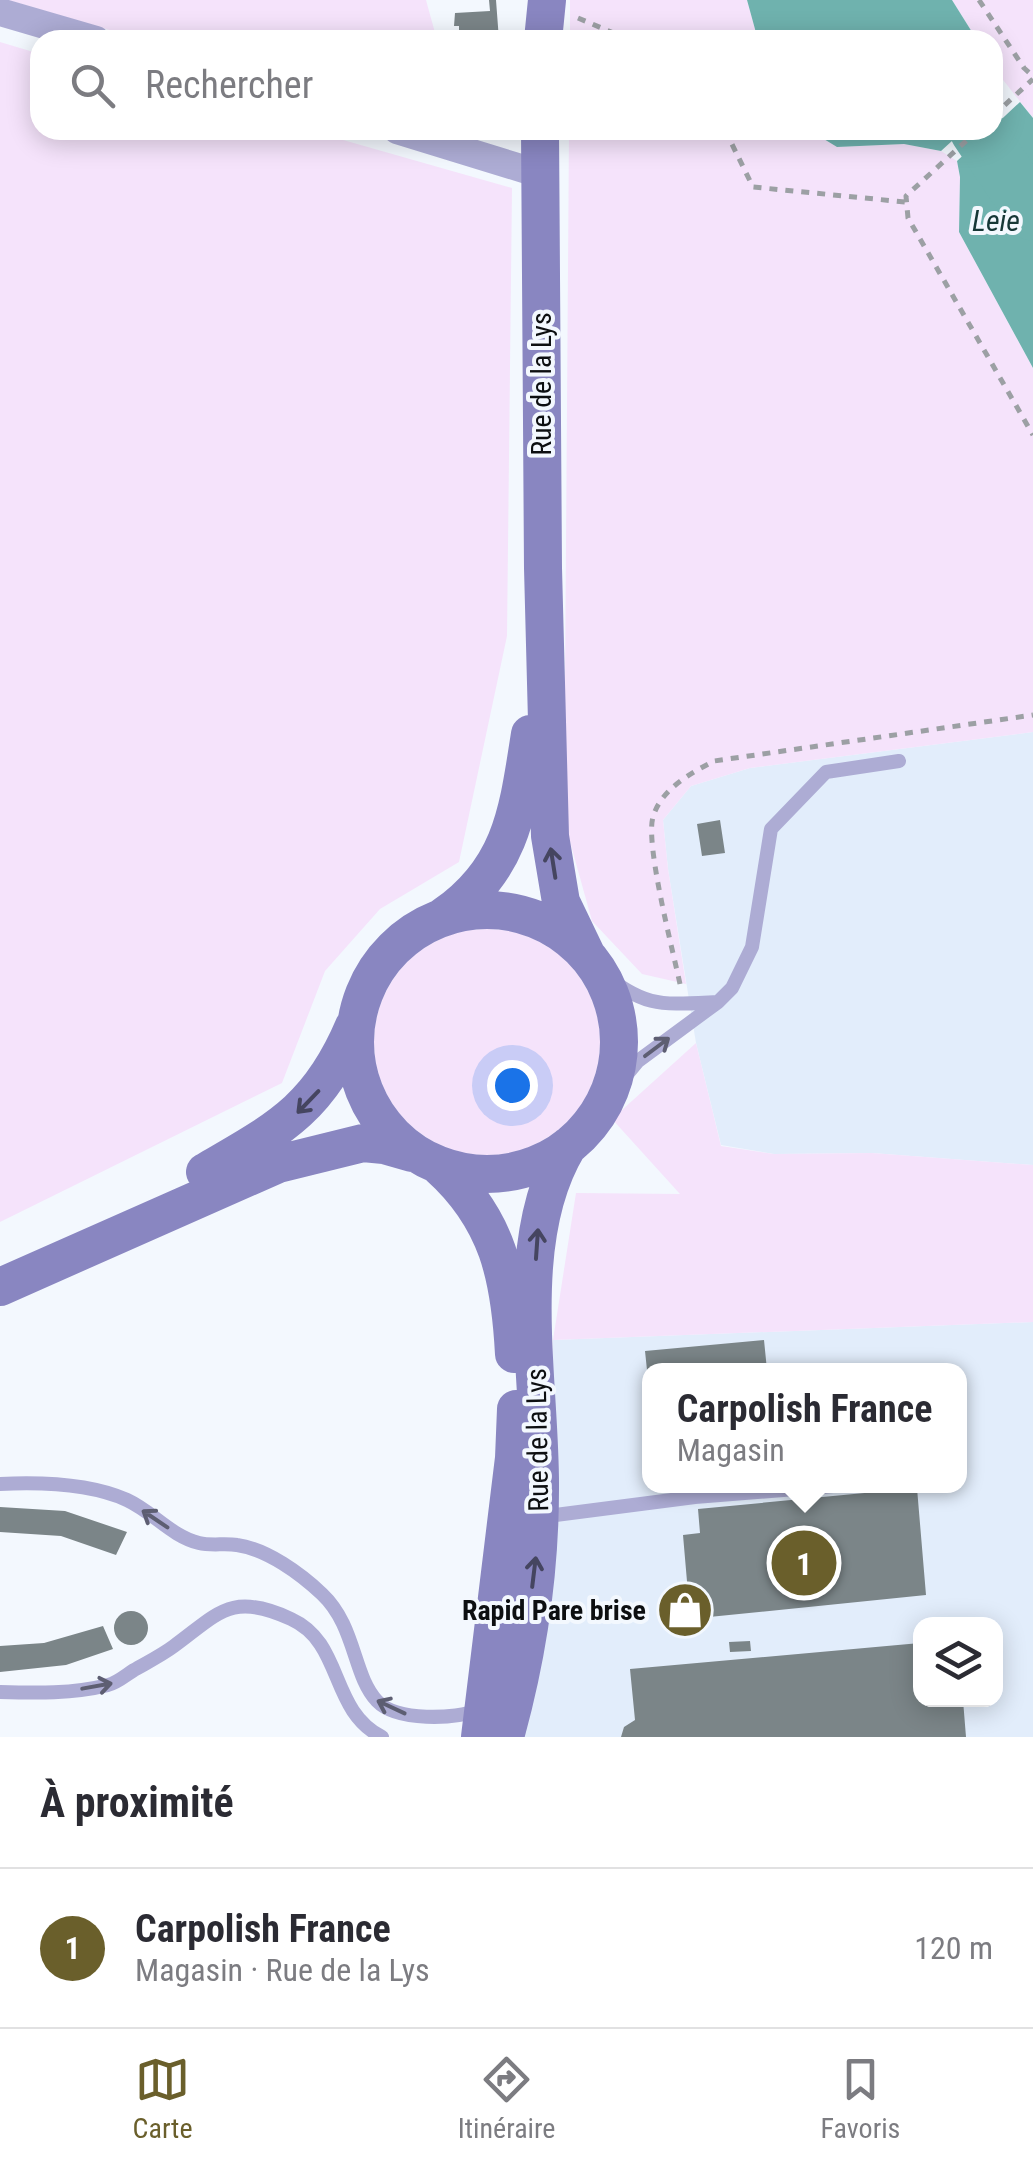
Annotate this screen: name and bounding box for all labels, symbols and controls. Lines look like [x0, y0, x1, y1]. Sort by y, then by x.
search box [30, 30, 1003, 140]
icon: search [65, 58, 120, 113]
text: Rechercher [145, 63, 313, 107]
water label: Leie [972, 203, 1020, 238]
street label: Rue de la Lys [525, 312, 558, 456]
one-way arrow [544, 848, 562, 880]
one-way arrow [643, 1036, 670, 1057]
your location [487, 1060, 538, 1111]
one-way arrow [296, 1090, 320, 1114]
one-way arrow [528, 1228, 547, 1260]
popup [642, 1363, 967, 1493]
street label: Rue de la Lys [520, 1368, 555, 1512]
text: Carpolish France [677, 1387, 932, 1431]
text: Magasin [677, 1431, 785, 1469]
one-way arrow [142, 1509, 169, 1529]
pin: 1 [772, 1526, 836, 1600]
one-way arrow [525, 1557, 544, 1589]
shop icon: Rapid Pare brise [655, 1580, 715, 1640]
place label: Rapid Pare brise [462, 1594, 646, 1627]
map controls [913, 1617, 1003, 1707]
button: layers [913, 1617, 1003, 1707]
one-way arrow [80, 1676, 113, 1695]
one-way arrow [377, 1696, 406, 1715]
text: À proximité [40, 1778, 233, 1827]
text: Carpolish France [135, 1907, 391, 1951]
text: 1 [64, 1929, 81, 1967]
text: 120 m [914, 1929, 993, 1967]
text: Magasin · Rue de la Lys [135, 1951, 430, 1989]
tab: Carte [133, 2052, 193, 2145]
tab: Itinéraire [458, 2052, 555, 2145]
tab: Favoris [821, 2052, 900, 2145]

